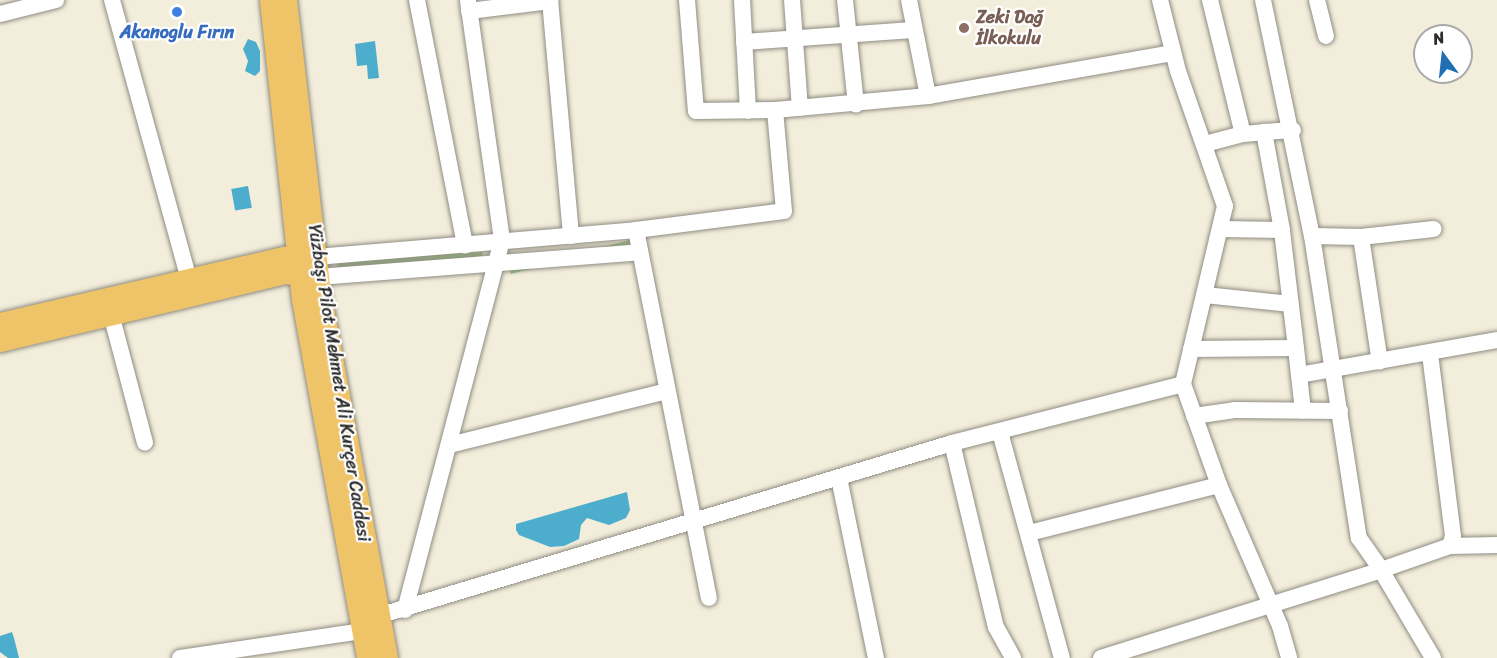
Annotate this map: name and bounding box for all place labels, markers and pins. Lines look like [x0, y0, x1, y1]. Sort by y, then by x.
marker: Akanoglu Fırın [170, 5, 184, 19]
place label: Zeki Dağ İlkokulu [976, 7, 1043, 50]
place label: Akanoglu Fırın [120, 21, 234, 43]
marker: Zeki Dağ İlkokulu [957, 21, 971, 35]

